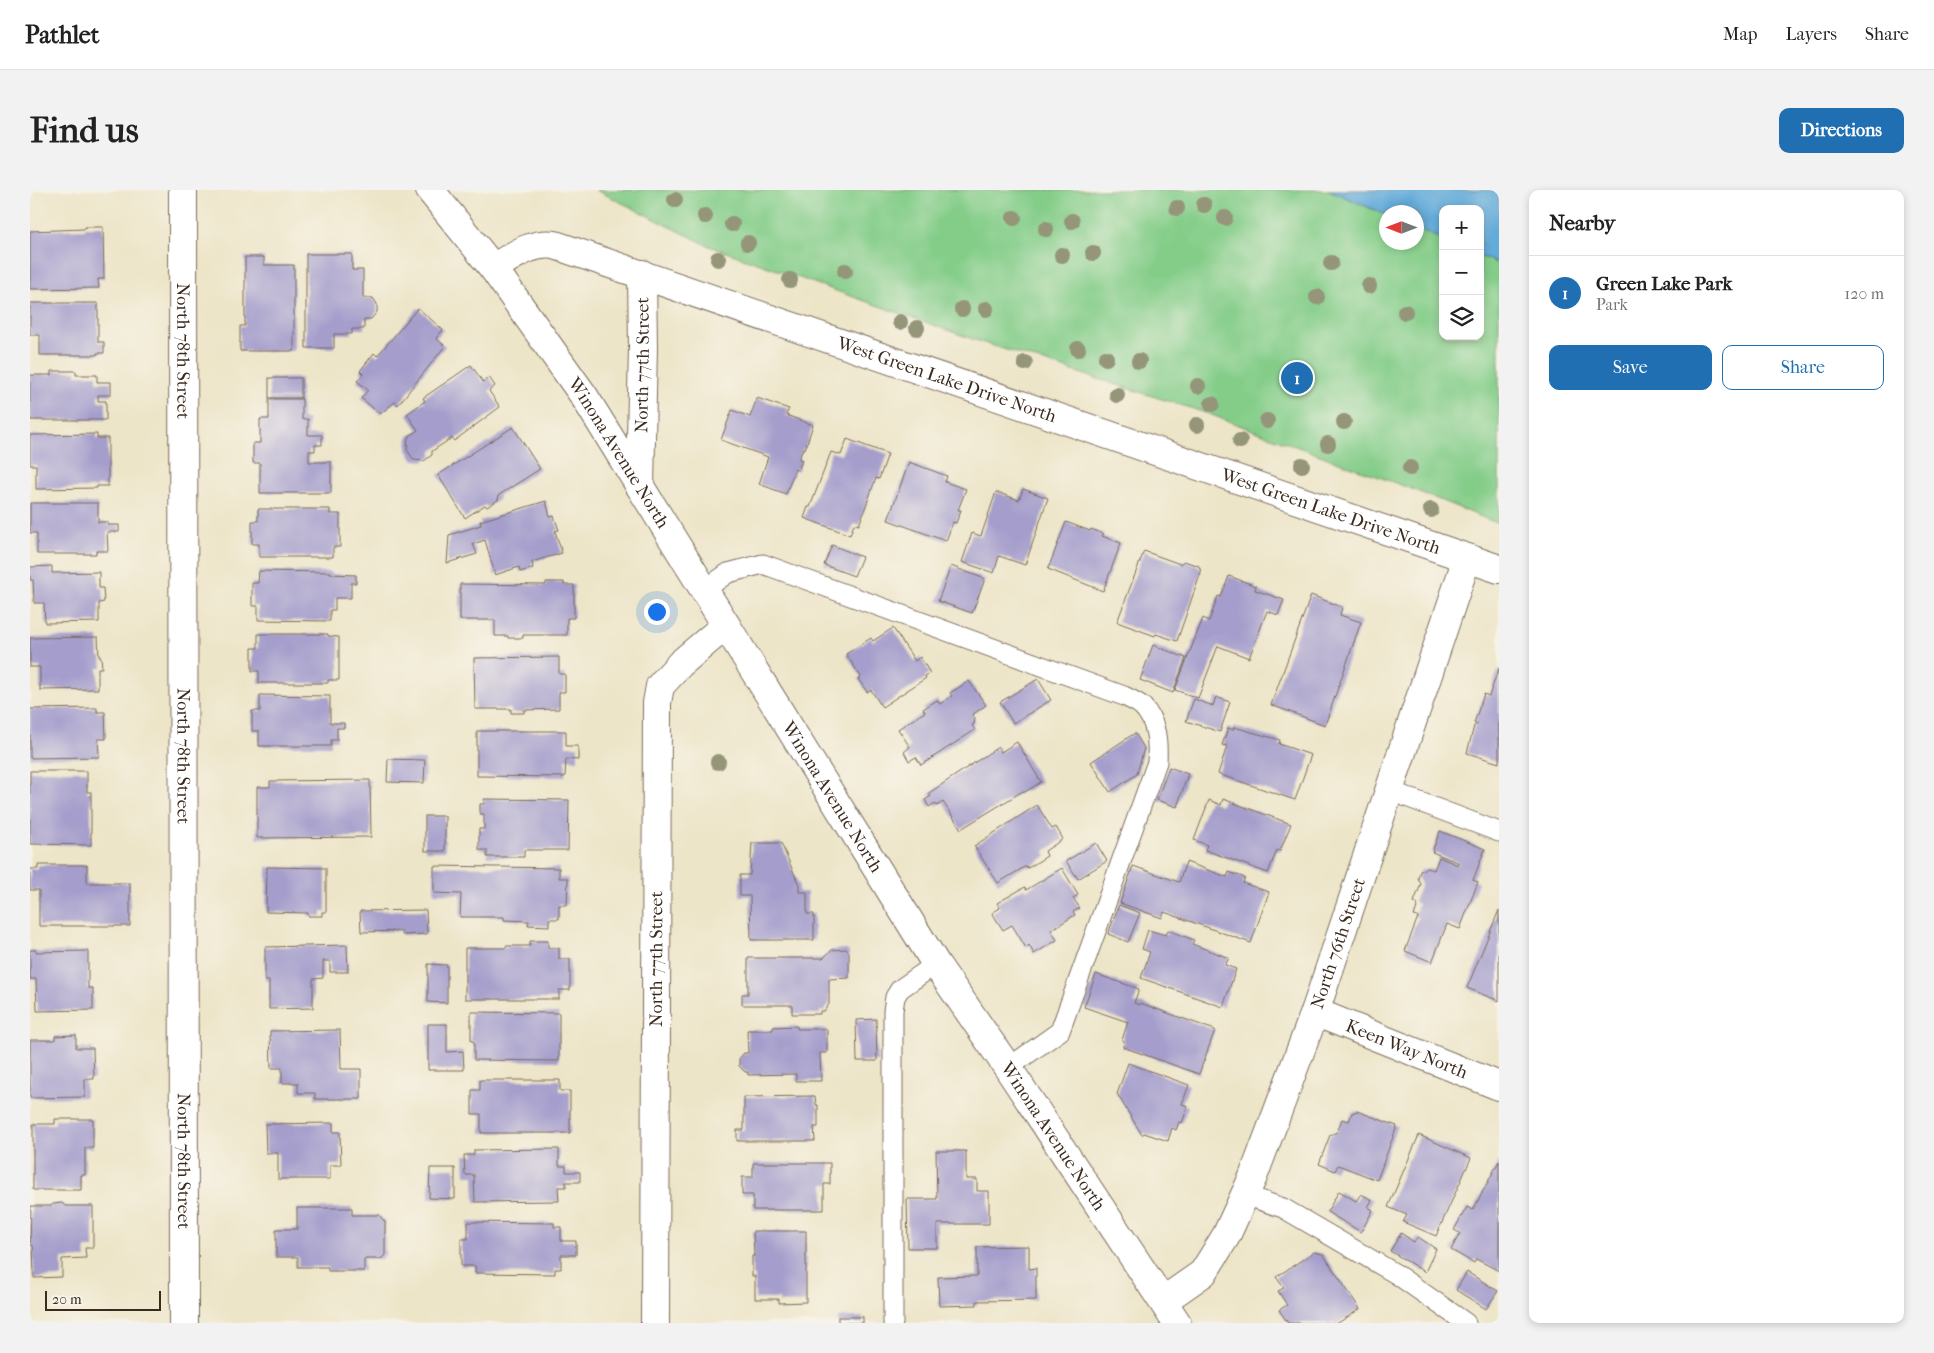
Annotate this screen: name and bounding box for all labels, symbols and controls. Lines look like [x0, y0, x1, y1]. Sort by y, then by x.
text: Pathlet [25, 21, 99, 49]
text: Map [1723, 24, 1757, 45]
text: Layers [1785, 24, 1837, 45]
text: Share [1865, 24, 1909, 45]
button: Directions [1779, 108, 1904, 153]
text: Find us [30, 110, 139, 151]
north arrow [1379, 205, 1424, 250]
map controls [1439, 205, 1484, 340]
button: + [1439, 205, 1484, 250]
text: Nearby [1549, 211, 1615, 235]
button: − [1439, 250, 1484, 295]
text: Green Lake Park [1596, 273, 1732, 295]
street label: North 78th Street [172, 283, 193, 420]
text: 1 [1562, 284, 1568, 303]
text: 120 m [1845, 284, 1884, 303]
button: layers [1439, 295, 1484, 340]
text: Park [1596, 295, 1628, 314]
street label: North 77th Street [631, 296, 654, 433]
street label: West Green Lake Drive North [833, 332, 1059, 427]
button: Save [1549, 345, 1712, 390]
button: Share [1722, 345, 1884, 390]
pin: 1 [1281, 359, 1313, 397]
street label: Winona Avenue North [563, 373, 673, 532]
street label: West Green Lake Drive North [1217, 464, 1443, 559]
your location [644, 599, 670, 625]
street label: North 78th Street [172, 688, 194, 825]
street label: Winona Avenue North [777, 717, 887, 876]
street label: North 76th Street [1307, 875, 1370, 1012]
street label: North 77th Street [646, 890, 667, 1027]
street label: Keen Way North [1343, 1016, 1471, 1083]
street label: Winona Avenue North [996, 1058, 1110, 1215]
street label: North 78th Street [173, 1093, 194, 1230]
scale bar [45, 1288, 161, 1311]
text: 20 m [52, 1291, 82, 1308]

